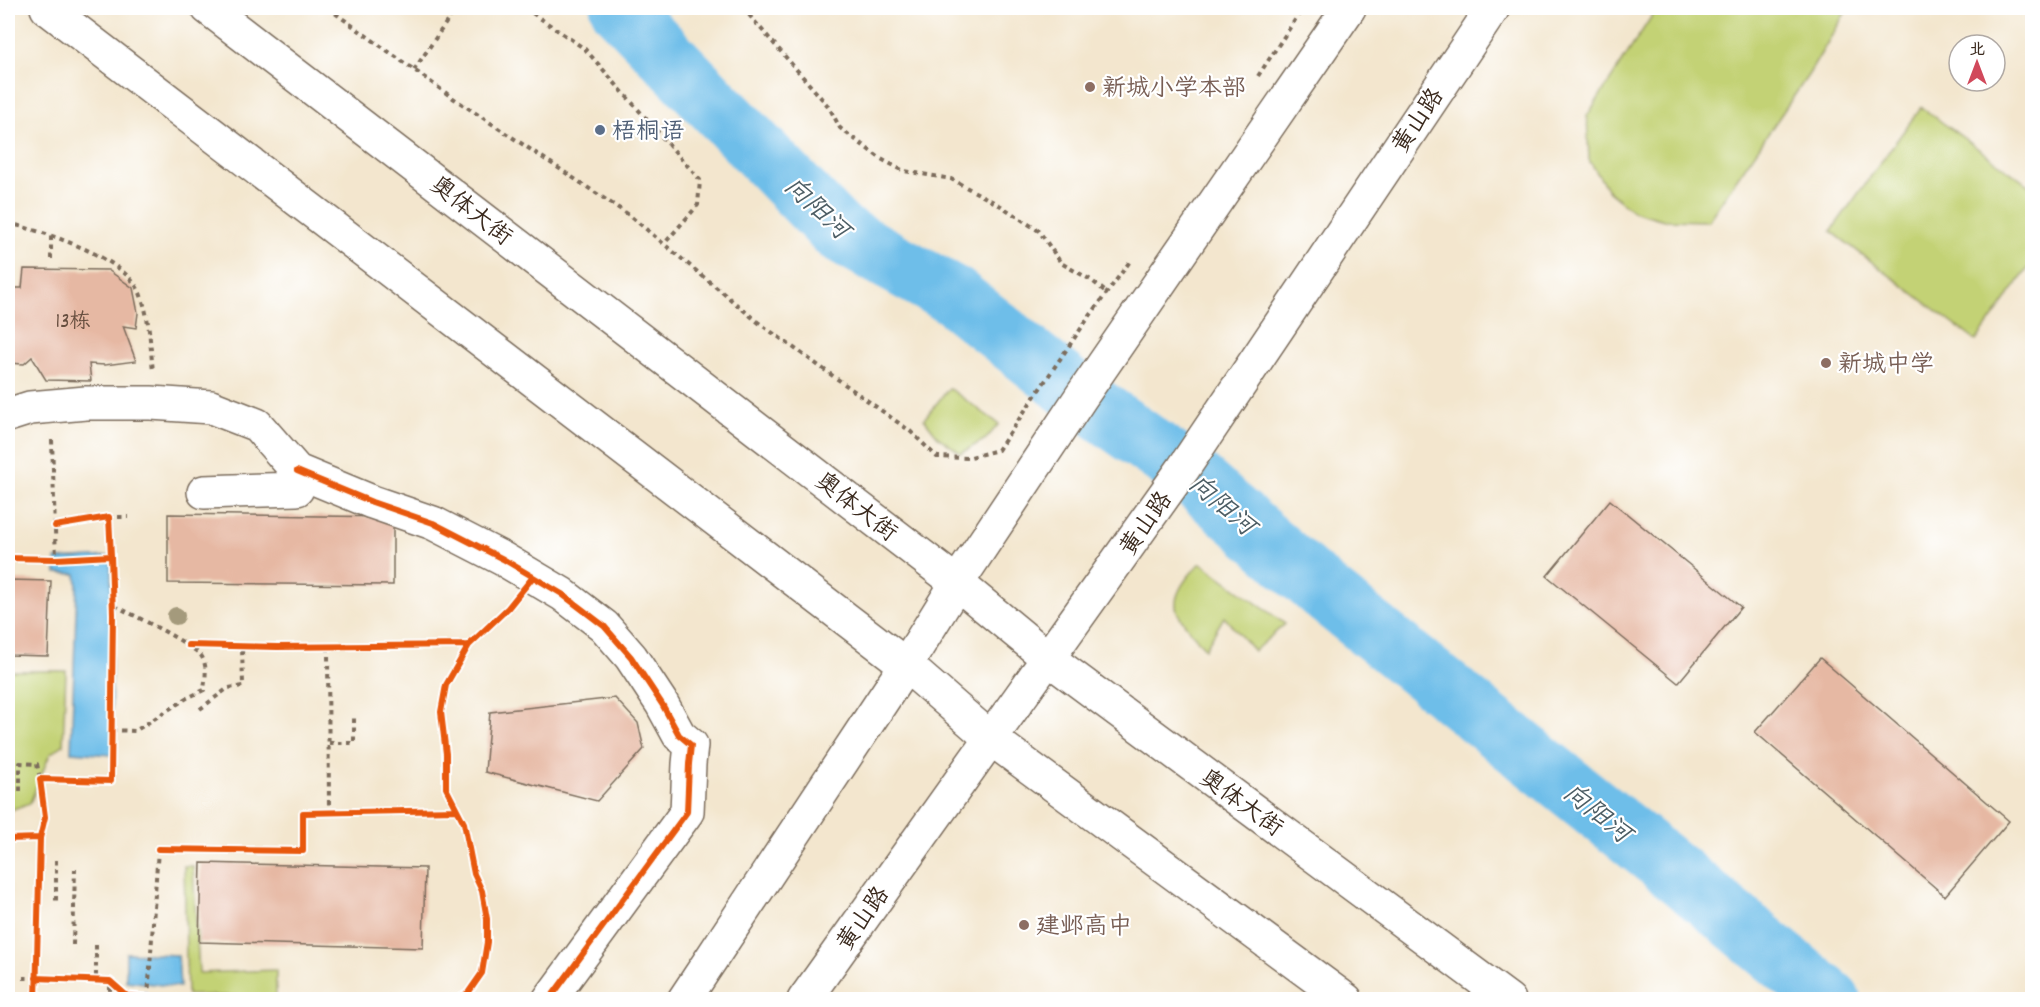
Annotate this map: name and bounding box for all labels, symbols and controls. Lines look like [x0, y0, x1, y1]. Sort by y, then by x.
north arrow [1947, 33, 2007, 93]
text: 北 [1969, 39, 1985, 62]
place label: 新城小学本部 [1102, 73, 1246, 107]
marker: 新城小学本部 [1083, 80, 1097, 94]
street label: 黄山路 [1385, 82, 1454, 161]
place label: 梧桐语 [612, 116, 684, 150]
marker: 梧桐语 [593, 123, 607, 137]
street label: 奥体大街 [422, 169, 518, 255]
water label: 向阳河 [774, 169, 860, 252]
house number: 13栋 [56, 308, 90, 338]
place label: 新城中学 [1838, 349, 1934, 383]
marker: 新城中学 [1819, 356, 1833, 370]
street label: 奥体大街 [807, 465, 903, 551]
water label: 向阳河 [1179, 467, 1265, 549]
street label: 黄山路 [1113, 485, 1182, 564]
street label: 奥体大街 [1191, 762, 1289, 846]
water label: 向阳河 [1554, 776, 1641, 856]
street label: 黄山路 [830, 880, 899, 959]
place label: 建邺高中 [1036, 911, 1132, 945]
marker: 建邺高中 [1017, 918, 1031, 932]

